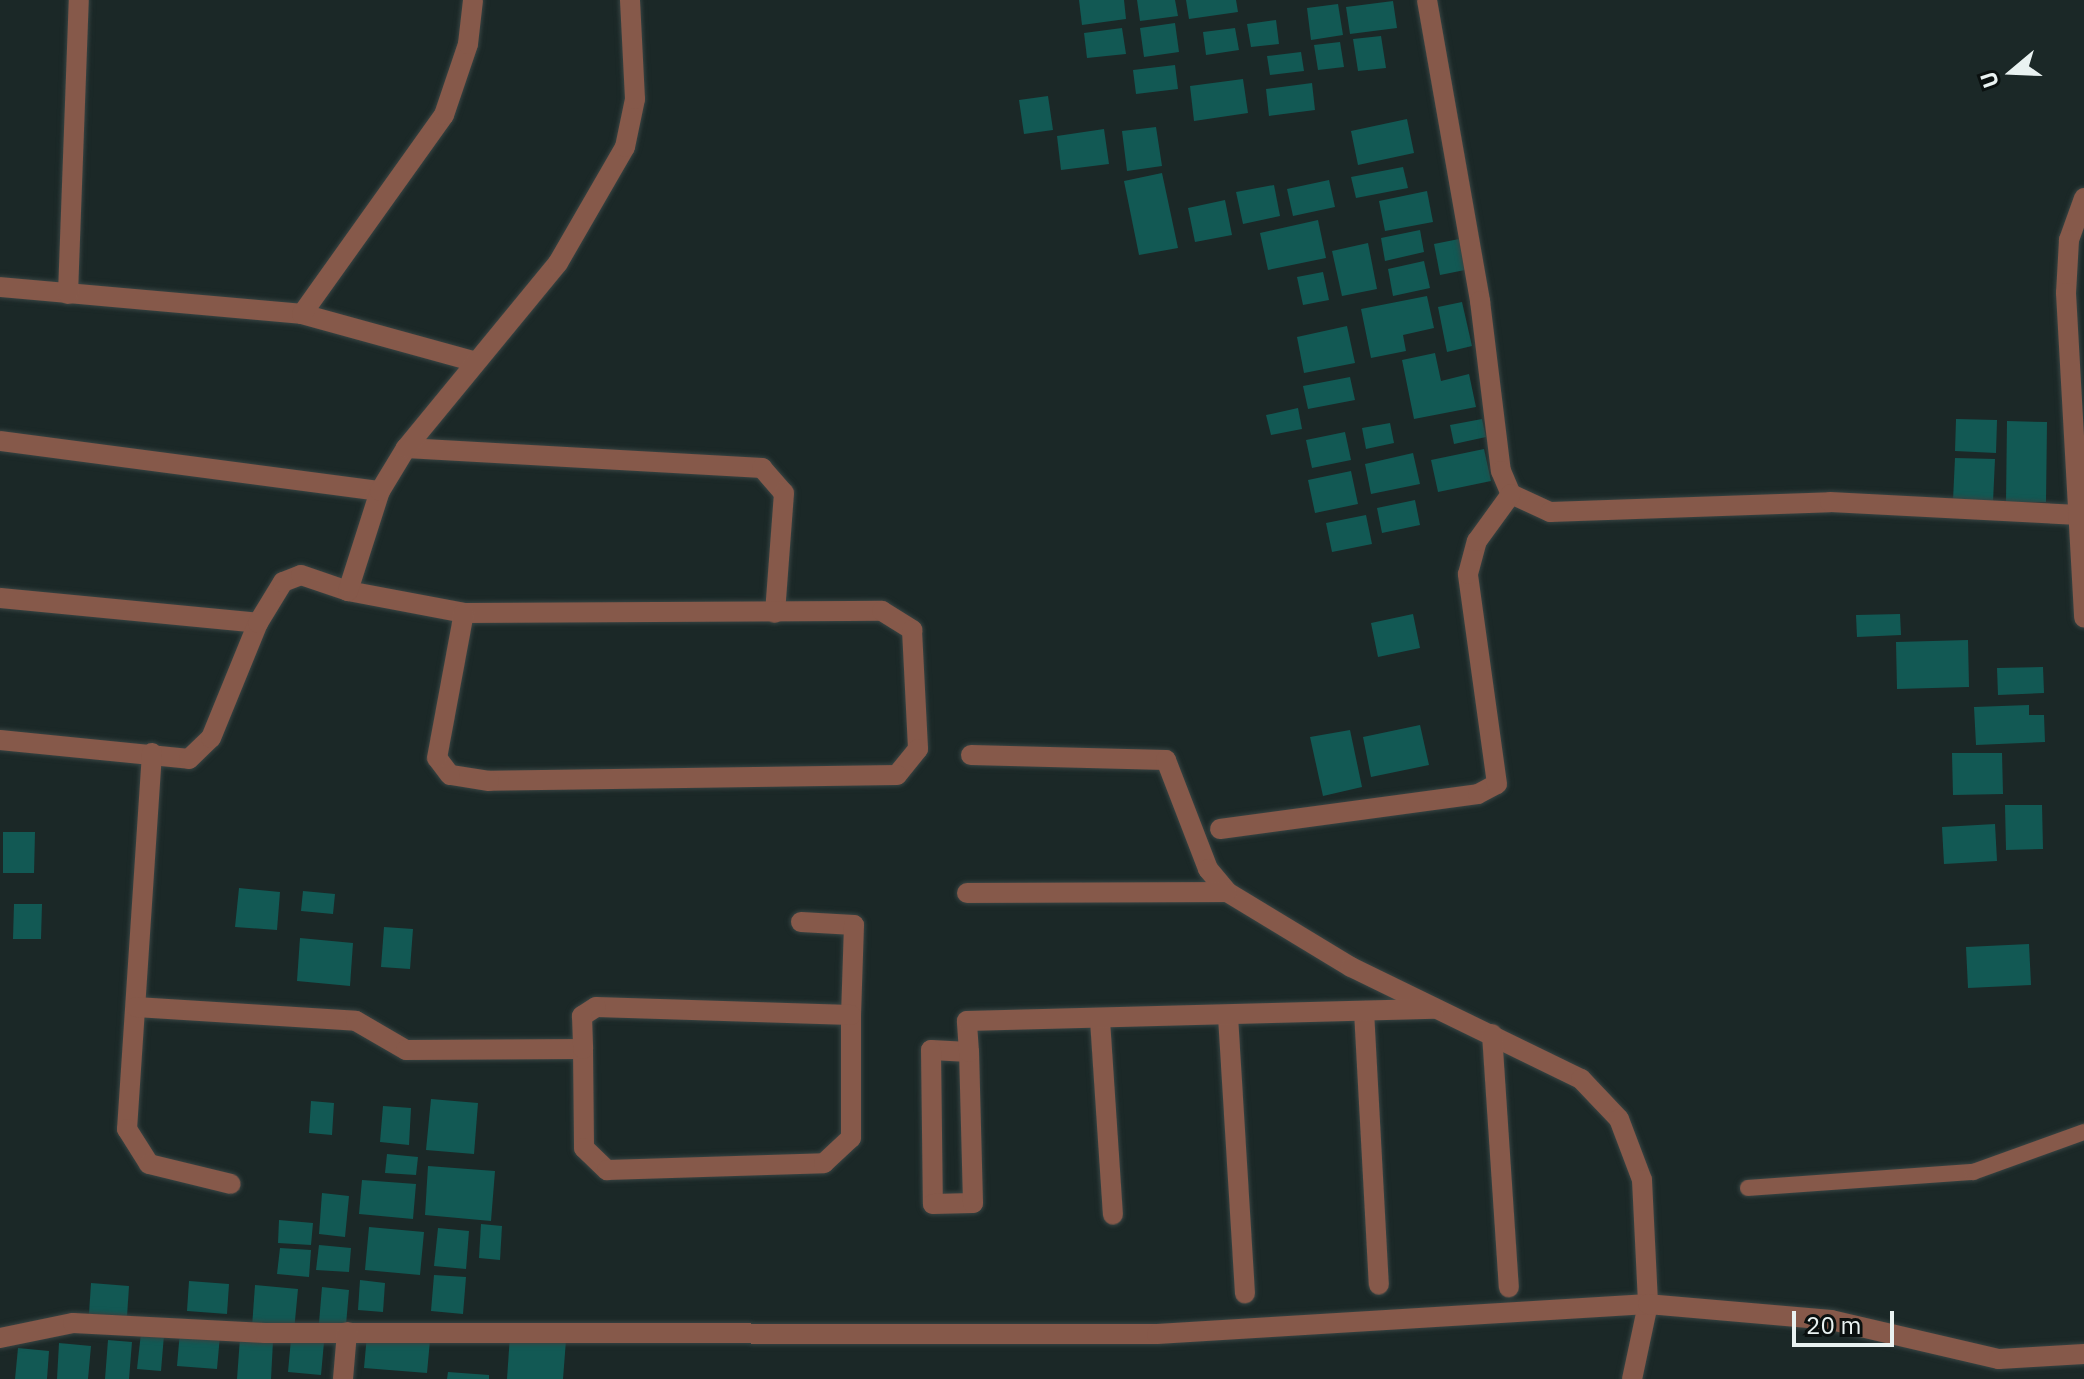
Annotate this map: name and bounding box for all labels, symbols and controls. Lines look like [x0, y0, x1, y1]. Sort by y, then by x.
north arrow [1972, 32, 2052, 112]
text: U [1973, 68, 2005, 92]
scale bar [1796, 1295, 1898, 1345]
text: 20 m [1806, 1309, 1861, 1341]

